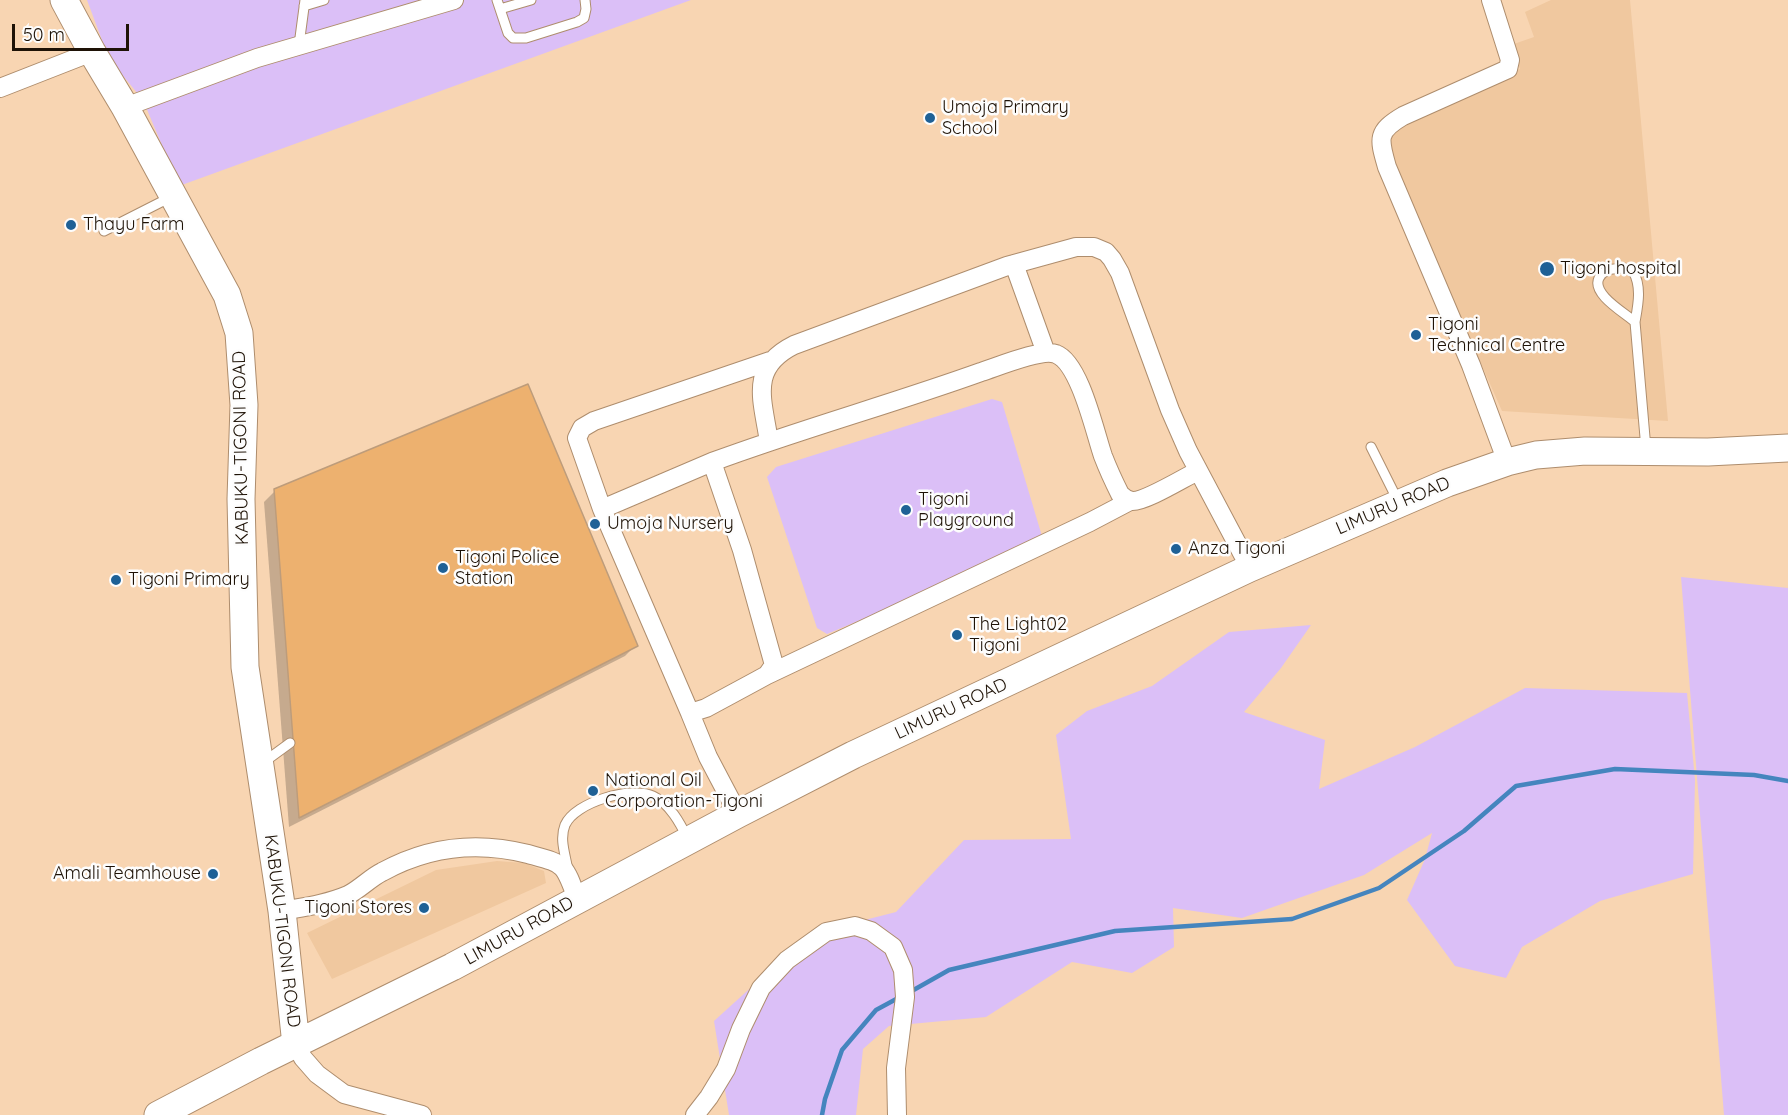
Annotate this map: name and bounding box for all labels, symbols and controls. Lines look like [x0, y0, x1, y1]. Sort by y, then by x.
scale bar [15, 12, 132, 50]
text: 50 m [23, 23, 65, 46]
place label: Umoja Primary School [942, 97, 1069, 140]
marker: Umoja Primary School [923, 111, 937, 125]
place label: Thayu Farm [83, 214, 184, 236]
marker: Thayu Farm [64, 218, 78, 232]
place label: Tigoni hospital [1560, 258, 1681, 280]
marker: Tigoni hospital [1538, 260, 1556, 278]
place label: Tigoni Technical Centre [1428, 314, 1565, 356]
marker: Tigoni Technical Centre [1409, 328, 1423, 342]
street label: KABUKU-TIGONI ROAD [229, 351, 253, 545]
street label: LIMURU ROAD [1333, 472, 1453, 540]
place label: Tigoni Playground [918, 489, 1014, 532]
marker: Tigoni Playground [899, 503, 913, 517]
place label: Umoja Nursery [607, 513, 734, 535]
marker: Umoja Nursery [588, 517, 602, 531]
place label: Anza Tigoni [1188, 538, 1285, 560]
marker: Anza Tigoni [1169, 542, 1183, 556]
place label: Tigoni Police Station [455, 547, 560, 590]
marker: Tigoni Police Station [436, 561, 450, 575]
place label: Tigoni Primary [128, 569, 250, 591]
marker: Tigoni Primary [109, 573, 123, 587]
place label: The Light02 Tigoni [969, 614, 1067, 656]
marker: The Light02 Tigoni [950, 628, 964, 642]
street label: LIMURU ROAD [891, 673, 1011, 745]
place label: National Oil Corporation-Tigoni [605, 770, 763, 812]
marker: National Oil Corporation-Tigoni [586, 784, 600, 798]
street label: KABUKU-TIGONI ROAD [259, 833, 305, 1029]
place label: Amali Teamhouse [53, 863, 201, 885]
marker: Amali Teamhouse [206, 867, 220, 881]
street label: LIMURU ROAD [461, 892, 577, 970]
place label: Tigoni Stores [304, 897, 412, 919]
marker: Tigoni Stores [417, 901, 431, 915]

